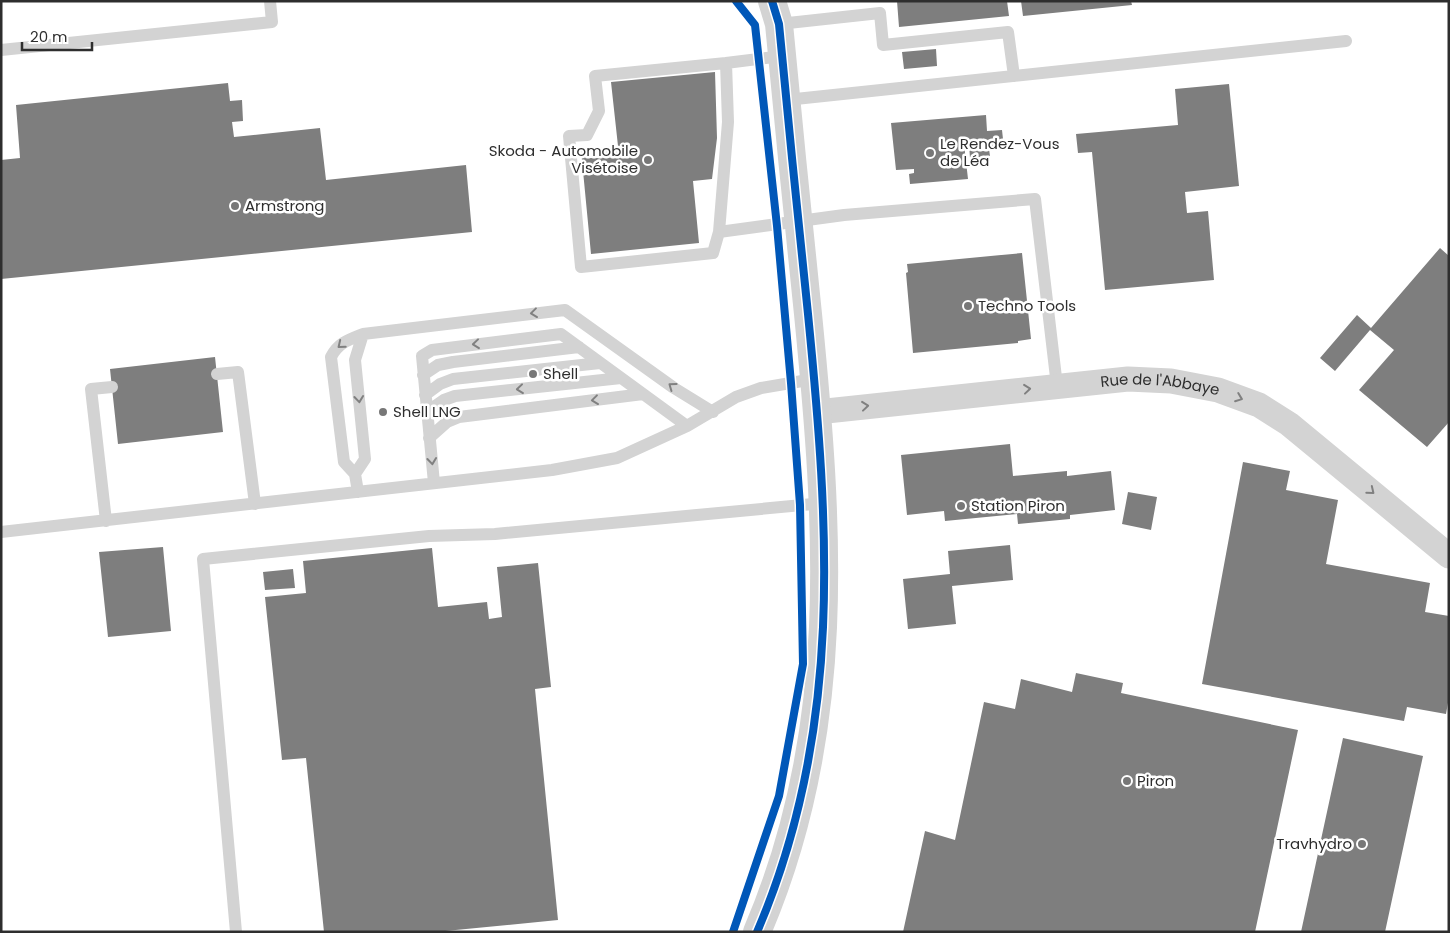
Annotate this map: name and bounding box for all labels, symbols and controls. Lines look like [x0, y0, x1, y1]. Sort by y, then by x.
scale bar [22, 20, 92, 52]
text: 20 m [30, 26, 68, 47]
place label: Le Rendez-Vous de Léa [940, 133, 1060, 171]
place label: Skoda - Automobile Visétoise [489, 140, 638, 178]
marker: Le Rendez-Vous de Léa [924, 147, 936, 159]
marker: Skoda - Automobile Visétoise [642, 154, 654, 166]
place label: Armstrong [245, 195, 324, 216]
marker: Armstrong [229, 200, 241, 212]
place label: Techno Tools [978, 295, 1076, 316]
marker: Techno Tools [962, 300, 974, 312]
one-way arrow [530, 308, 539, 318]
one-way arrow [472, 338, 480, 349]
one-way arrow [338, 339, 347, 348]
place label: Shell [543, 363, 578, 384]
marker: Shell [527, 368, 539, 380]
street label: Rue de l'Abbaye [1099, 368, 1221, 400]
one-way arrow [516, 383, 524, 394]
one-way arrow [668, 383, 678, 392]
one-way arrow [1023, 384, 1031, 395]
one-way arrow [1234, 391, 1243, 402]
one-way arrow [590, 394, 598, 405]
one-way arrow [354, 395, 365, 403]
place label: Shell LNG [393, 401, 461, 422]
one-way arrow [862, 401, 870, 412]
marker: Shell LNG [377, 406, 389, 418]
one-way arrow [426, 458, 437, 466]
one-way arrow [1365, 486, 1374, 494]
place label: Station Piron [971, 495, 1065, 516]
marker: Station Piron [955, 500, 967, 512]
place label: Piron [1137, 770, 1174, 791]
marker: Piron [1121, 775, 1133, 787]
place label: Travhydro [1276, 833, 1352, 854]
marker: Travhydro [1356, 838, 1368, 850]

